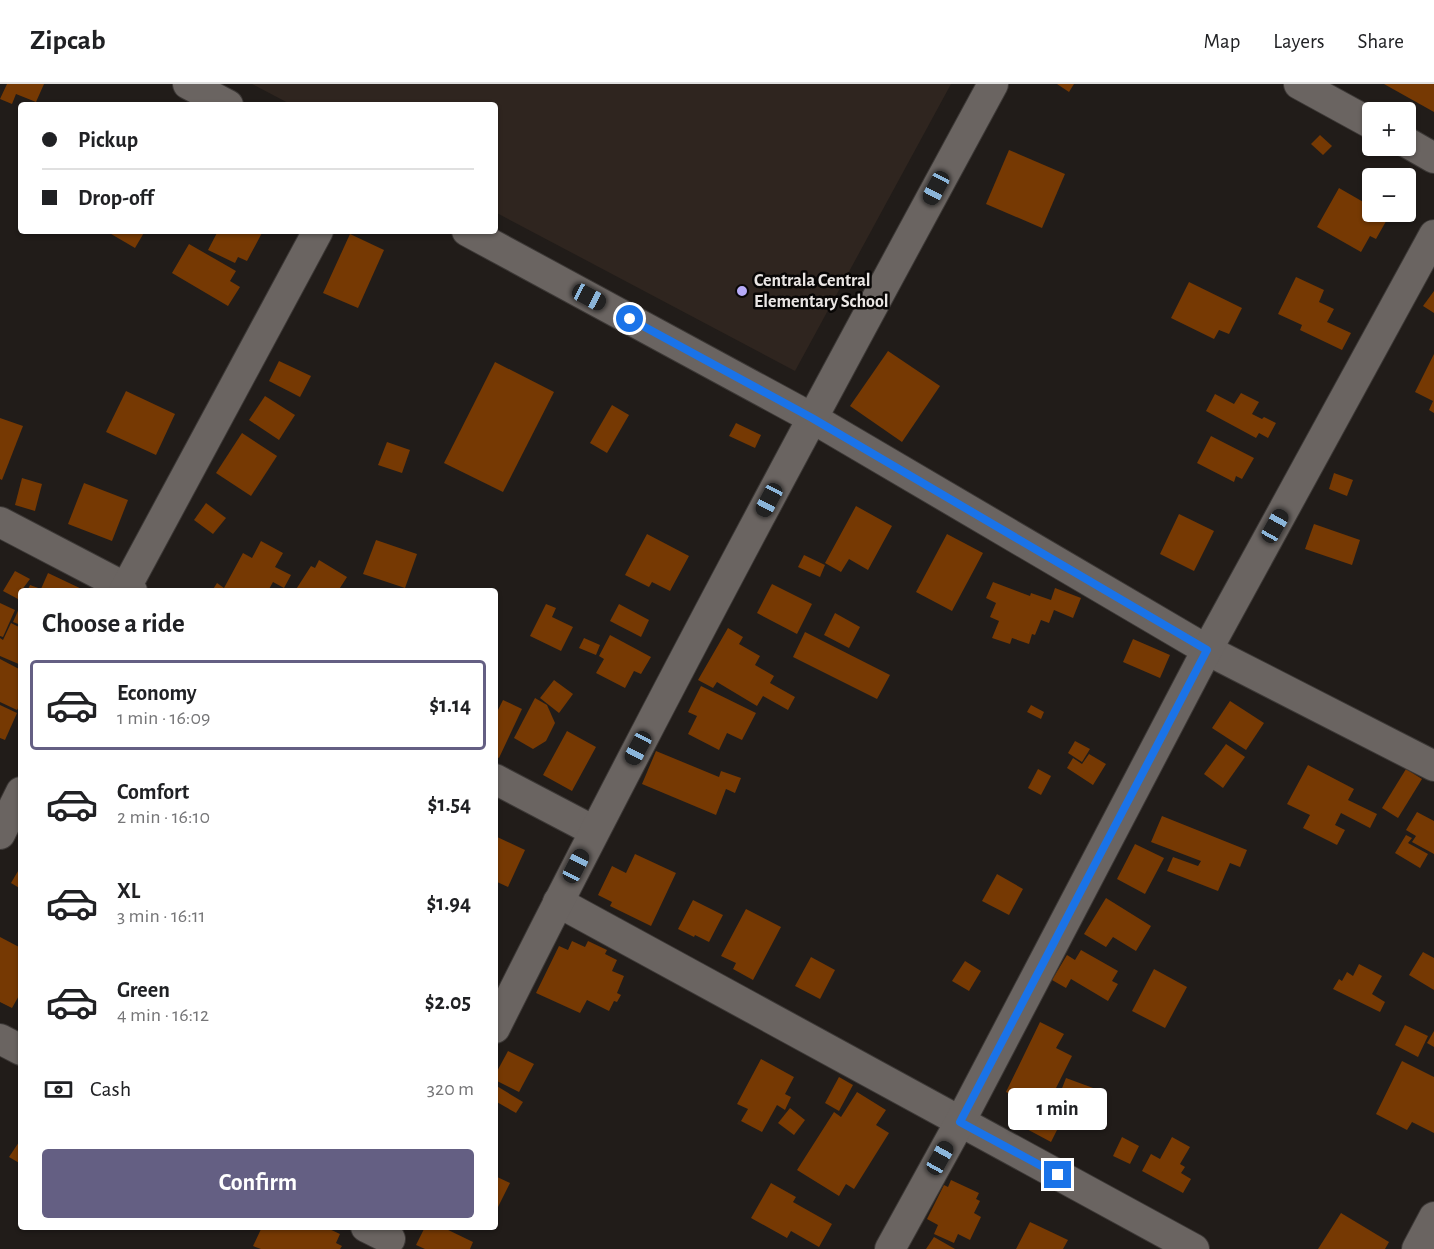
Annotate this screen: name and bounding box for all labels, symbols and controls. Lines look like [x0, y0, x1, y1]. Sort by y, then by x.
text: Zipcab [30, 27, 106, 55]
text: Map [1204, 31, 1240, 52]
text: Layers [1273, 31, 1324, 52]
text: Share [1357, 31, 1404, 52]
map controls [1362, 102, 1416, 222]
button: + [1362, 102, 1416, 156]
text: Pickup [78, 129, 138, 151]
car [920, 168, 952, 208]
button: − [1362, 168, 1416, 222]
text: Drop-off [78, 187, 154, 209]
place label: Centrala Central Elementary School [754, 272, 889, 311]
car [569, 281, 609, 313]
marker: Centrala Central Elementary School [735, 284, 749, 298]
route start [616, 305, 643, 332]
car [753, 480, 785, 520]
car [1258, 506, 1292, 546]
text: Choose a ride [42, 610, 185, 637]
icon: car [45, 678, 99, 732]
text: Economy [117, 682, 197, 704]
text: $1.14 [429, 694, 471, 716]
text: 1 min · 16:09 [117, 708, 210, 728]
car [622, 728, 654, 768]
icon: car [45, 777, 99, 831]
text: Comfort [117, 781, 189, 803]
text: $1.54 [428, 793, 471, 815]
text: 2 min · 16:10 [117, 807, 210, 827]
car [560, 846, 592, 886]
icon: car [45, 876, 99, 930]
text: XL [117, 880, 140, 902]
text: $1.94 [426, 892, 471, 914]
text: 3 min · 16:11 [117, 906, 206, 926]
icon: car [45, 975, 99, 1029]
text: Green [117, 979, 170, 1001]
text: $2.05 [425, 991, 471, 1013]
text: 4 min · 16:12 [117, 1005, 209, 1025]
icon: cash [42, 1073, 75, 1106]
text: Cash [90, 1078, 131, 1100]
text: 320 m [427, 1079, 474, 1099]
callout: 1 min [1008, 1088, 1108, 1130]
text: 1 min [1036, 1099, 1079, 1119]
car [923, 1138, 957, 1178]
button: Confirm [42, 1149, 474, 1218]
route end [1044, 1161, 1071, 1188]

